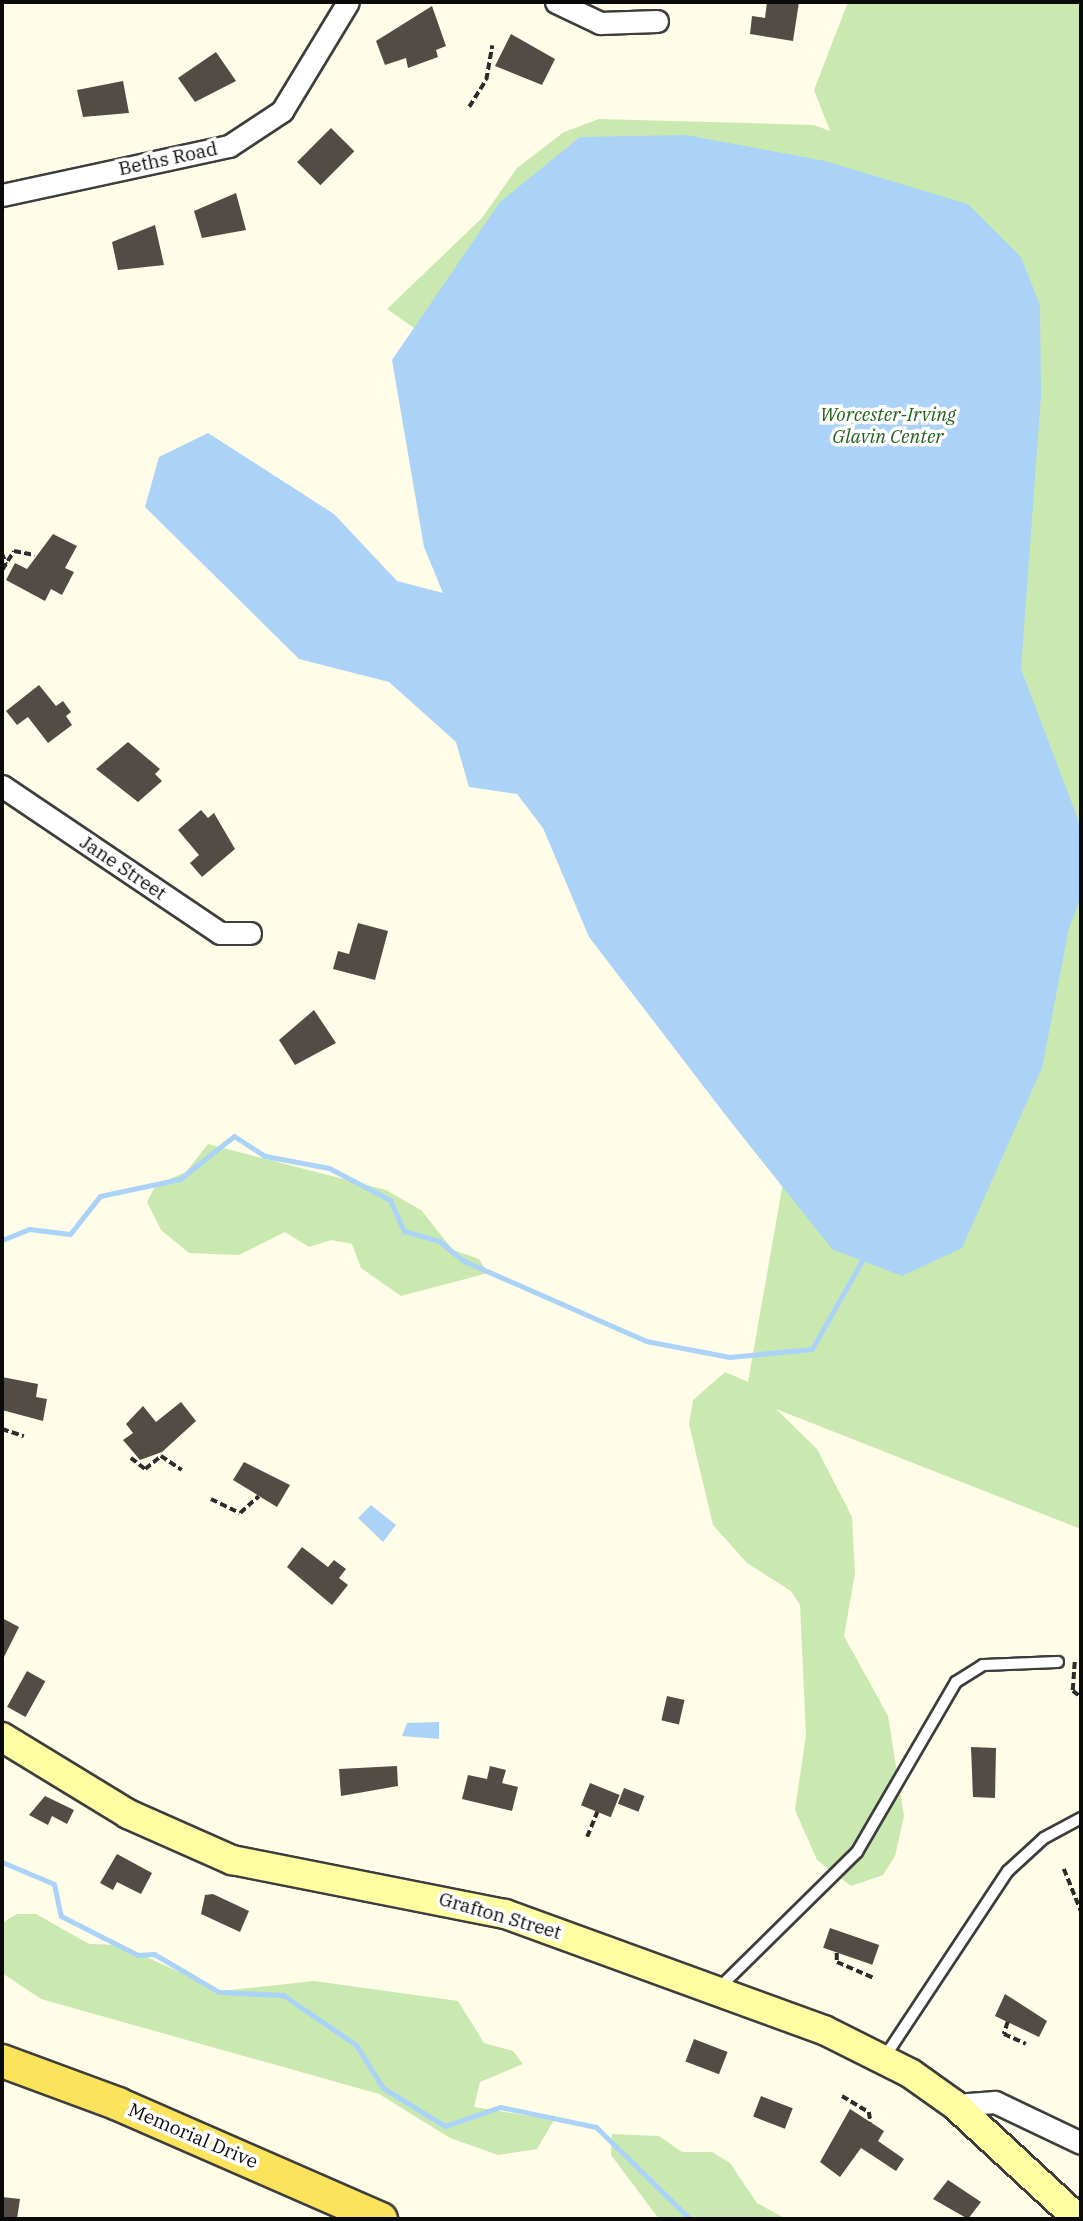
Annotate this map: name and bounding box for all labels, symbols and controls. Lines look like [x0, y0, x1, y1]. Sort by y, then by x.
street label: Beths Road [116, 137, 220, 181]
park label: Worcester-Irving Glavin Center [820, 404, 956, 448]
street label: Jane Street [76, 831, 170, 905]
street label: Grafton Street [436, 1888, 564, 1944]
street label: Memorial Drive [125, 2098, 261, 2174]

